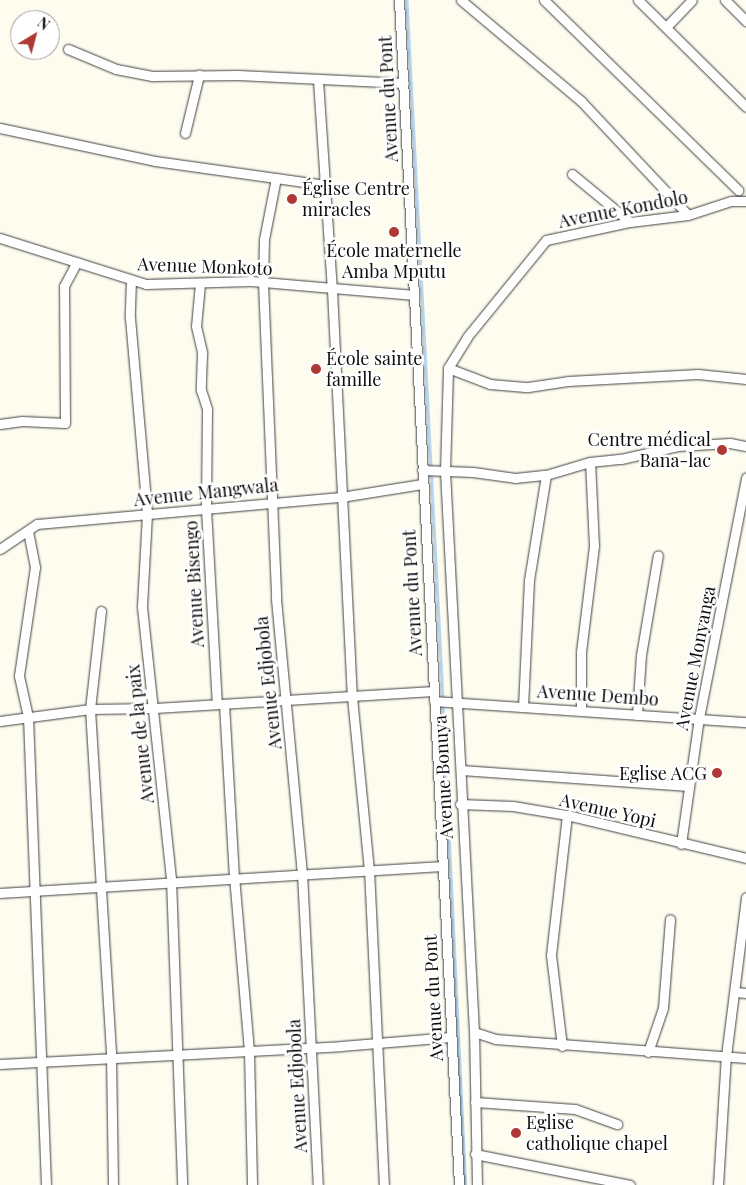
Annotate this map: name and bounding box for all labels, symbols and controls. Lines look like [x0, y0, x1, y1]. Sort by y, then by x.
north arrow [10, 10, 60, 60]
text: N [34, 13, 53, 34]
street label: Avenue du Pont [374, 35, 402, 163]
place label: Église Centre miracles [302, 178, 410, 220]
street label: Avenue Kondolo [557, 186, 689, 232]
marker: Église Centre miracles [286, 193, 298, 205]
marker: École maternelle Amba Mputu [388, 226, 400, 238]
place label: École maternelle Amba Mputu [326, 240, 462, 282]
street label: Avenue Monkoto [137, 253, 273, 279]
place label: École sainte famille [326, 348, 422, 390]
marker: École sainte famille [310, 363, 322, 375]
place label: Centre médical Bana-lac [587, 429, 711, 472]
marker: Centre médical Bana-lac [715, 443, 729, 457]
street label: Avenue Mangwala [133, 474, 279, 510]
street label: Avenue Bisengo [180, 520, 208, 648]
street label: Avenue du Pont [398, 529, 426, 657]
street label: Avenue Monyanga [670, 584, 720, 732]
street label: Avenue Edjobola [250, 615, 286, 751]
street label: Avenue de la paix [122, 663, 158, 805]
street label: Avenue Dembo [536, 680, 660, 710]
street label: Avenue Bonuya [429, 714, 457, 840]
place label: Eglise ACG [618, 762, 707, 784]
marker: Eglise ACG [711, 767, 723, 779]
street label: Avenue Yopi [557, 788, 659, 832]
street label: Avenue du Pont [419, 934, 447, 1062]
street label: Avenue Edjobola [283, 1019, 311, 1153]
place label: Eglise catholique chapel [526, 1112, 668, 1154]
marker: Eglise catholique chapel [510, 1127, 522, 1139]

